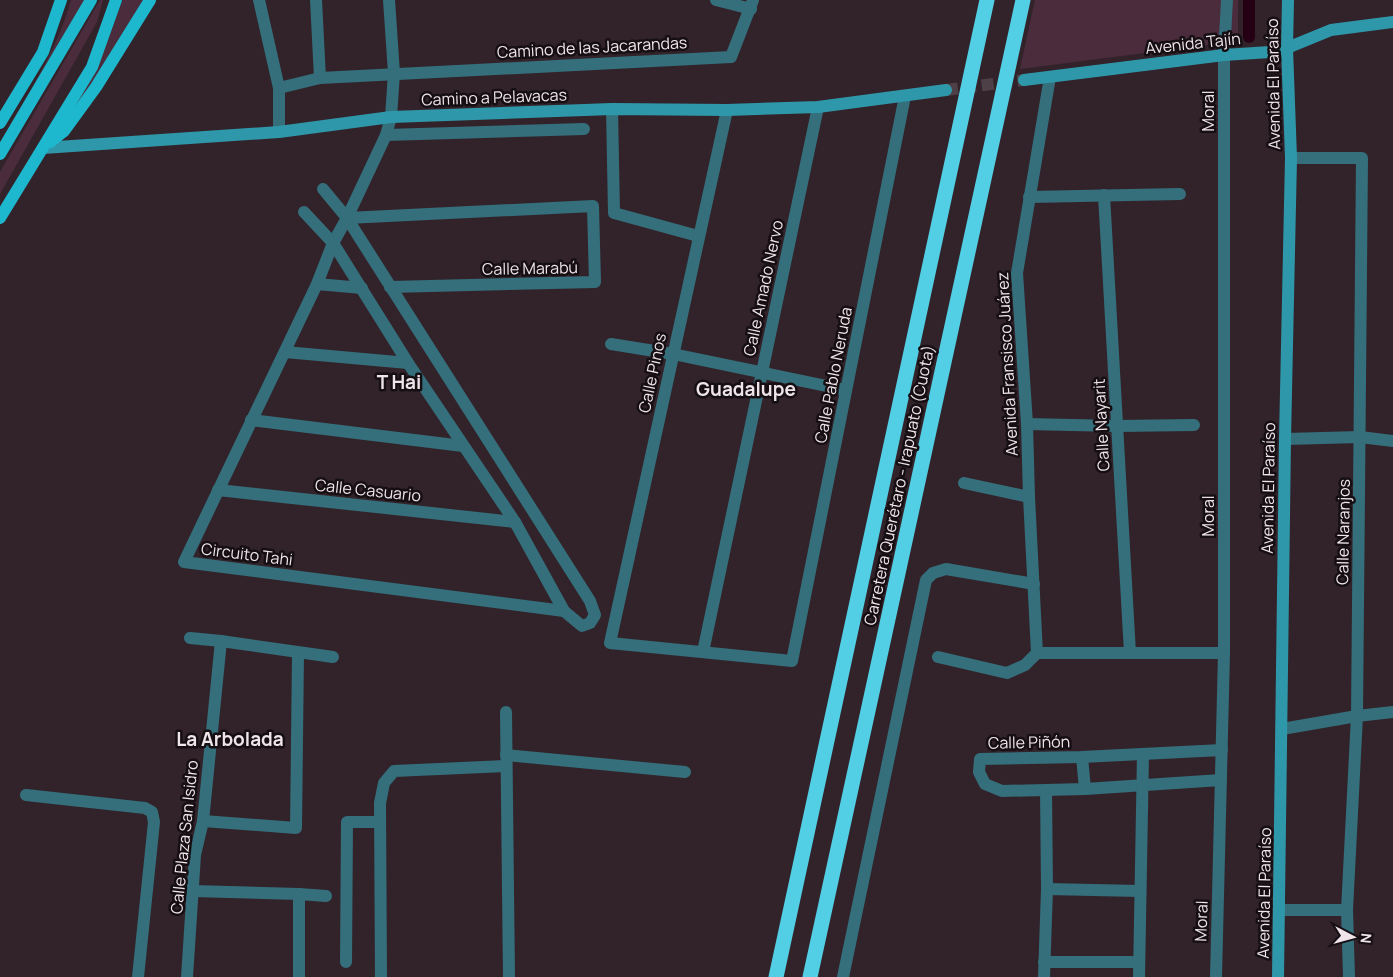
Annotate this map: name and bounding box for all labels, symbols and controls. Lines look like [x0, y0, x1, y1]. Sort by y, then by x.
street label: Avenida El Paraíso [1261, 18, 1285, 150]
street label: Avenida Tajín [1144, 27, 1242, 59]
street label: Camino de las Jacarandas [496, 31, 688, 63]
street label: Camino a Pelavacas [421, 83, 567, 111]
street label: Moral [1197, 91, 1219, 131]
street label: Calle Amado Nervo [738, 218, 788, 358]
street label: Calle Marabú [482, 256, 578, 280]
street label: Avenida Fransisco Juárez [991, 271, 1023, 457]
street label: Calle Pablo Neruda [809, 305, 857, 445]
street label: Calle Pinos [633, 331, 671, 415]
street label: Carretera Querétaro - Irapuato (Cuota) [858, 343, 940, 627]
district label: T Hai [377, 369, 421, 395]
district label: Guadalupe [696, 376, 796, 402]
street label: Calle Nayarit [1088, 378, 1114, 472]
street label: Avenida El Paraíso [1256, 422, 1280, 554]
street label: Calle Casuario [314, 473, 422, 507]
street label: Calle Naranjos [1331, 479, 1355, 585]
street label: Moral [1197, 496, 1219, 536]
street label: Circuito Tahi [200, 537, 294, 571]
district label: La Arbolada [176, 726, 284, 752]
street label: Calle Piñón [988, 730, 1070, 754]
street label: Calle Plaza San Isidro [165, 759, 203, 915]
street label: Avenida El Paraíso [1252, 827, 1276, 959]
street label: Moral [1189, 900, 1213, 942]
north arrow [1328, 912, 1378, 962]
text: N [1356, 932, 1376, 944]

